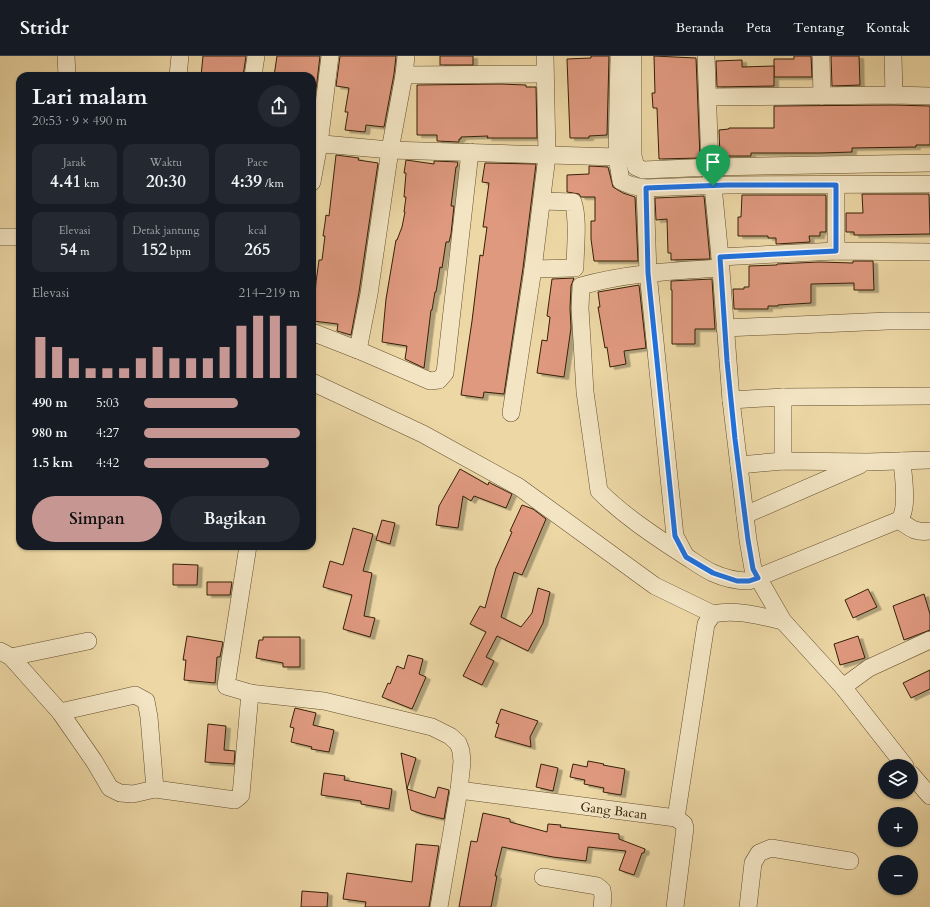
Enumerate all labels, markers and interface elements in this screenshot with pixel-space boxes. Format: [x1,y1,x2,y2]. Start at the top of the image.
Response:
text: Stridr [20,15,69,41]
text: Beranda [676,18,724,37]
text: Peta [746,18,771,37]
text: Tentang [793,18,844,37]
text: Kontak [866,18,910,37]
text: Lari malam [32,82,147,112]
button: share [258,85,300,127]
text: 20:53 · 9 × 490 m [32,112,127,130]
pin [696,145,730,186]
icon: arrive [702,151,724,173]
text: Jarak [63,155,86,170]
text: Waktu [150,155,182,170]
text: Pace [247,155,268,170]
text: 4.41 [50,170,81,193]
text: 20:30 [146,170,186,193]
text: 4:39 [231,170,262,193]
text: km [81,176,99,191]
text: /km [262,176,284,191]
text: Elevasi [59,223,91,238]
text: Detak jantung [132,223,200,238]
text: kcal [248,223,267,238]
text: 54 [60,238,77,261]
text: 152 [141,238,167,261]
text: 265 [244,238,270,261]
text: m [77,244,90,259]
text: bpm [167,244,191,259]
text: Elevasi [32,284,69,302]
text: 214–219 m [238,284,300,302]
text: 490 m [32,394,67,412]
text: 5:03 [96,394,119,412]
text: 980 m [32,424,67,442]
text: 4:27 [96,424,119,442]
text: 1.5 km [32,454,73,472]
text: 4:42 [96,454,119,472]
button: Simpan [32,496,162,542]
button: Bagikan [170,496,300,542]
map controls [878,759,918,895]
button: layers [878,759,918,799]
street label: Gang Bacan [579,798,649,824]
button: + [878,807,918,847]
button: − [878,855,918,895]

